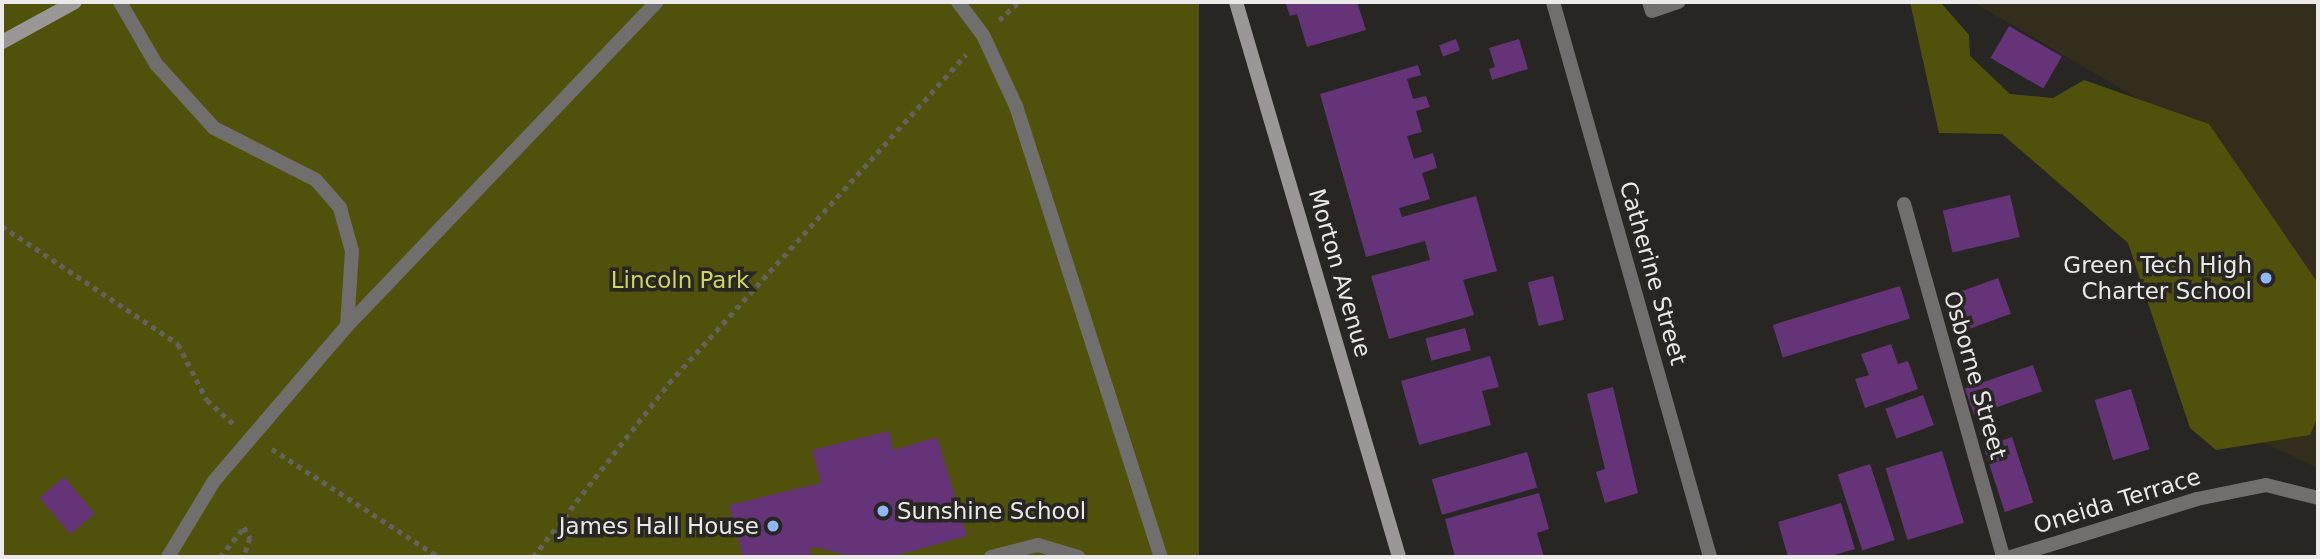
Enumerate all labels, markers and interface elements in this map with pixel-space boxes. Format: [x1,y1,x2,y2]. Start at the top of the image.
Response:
street label: Catherine Street [1614,178,1692,368]
street label: Morton Avenue [1303,186,1377,360]
place label: Green Tech High Charter School [2063,251,2252,305]
park label: Lincoln Park [611,266,749,294]
marker: Green Tech High Charter School [2258,270,2274,286]
street label: Osborne Street [1938,288,2012,462]
street label: Oneida Terrace [2030,463,2204,539]
place label: Sunshine School [897,497,1086,525]
marker: Sunshine School [875,503,891,519]
place label: James Hall House [559,512,759,540]
marker: James Hall House [765,518,781,534]

